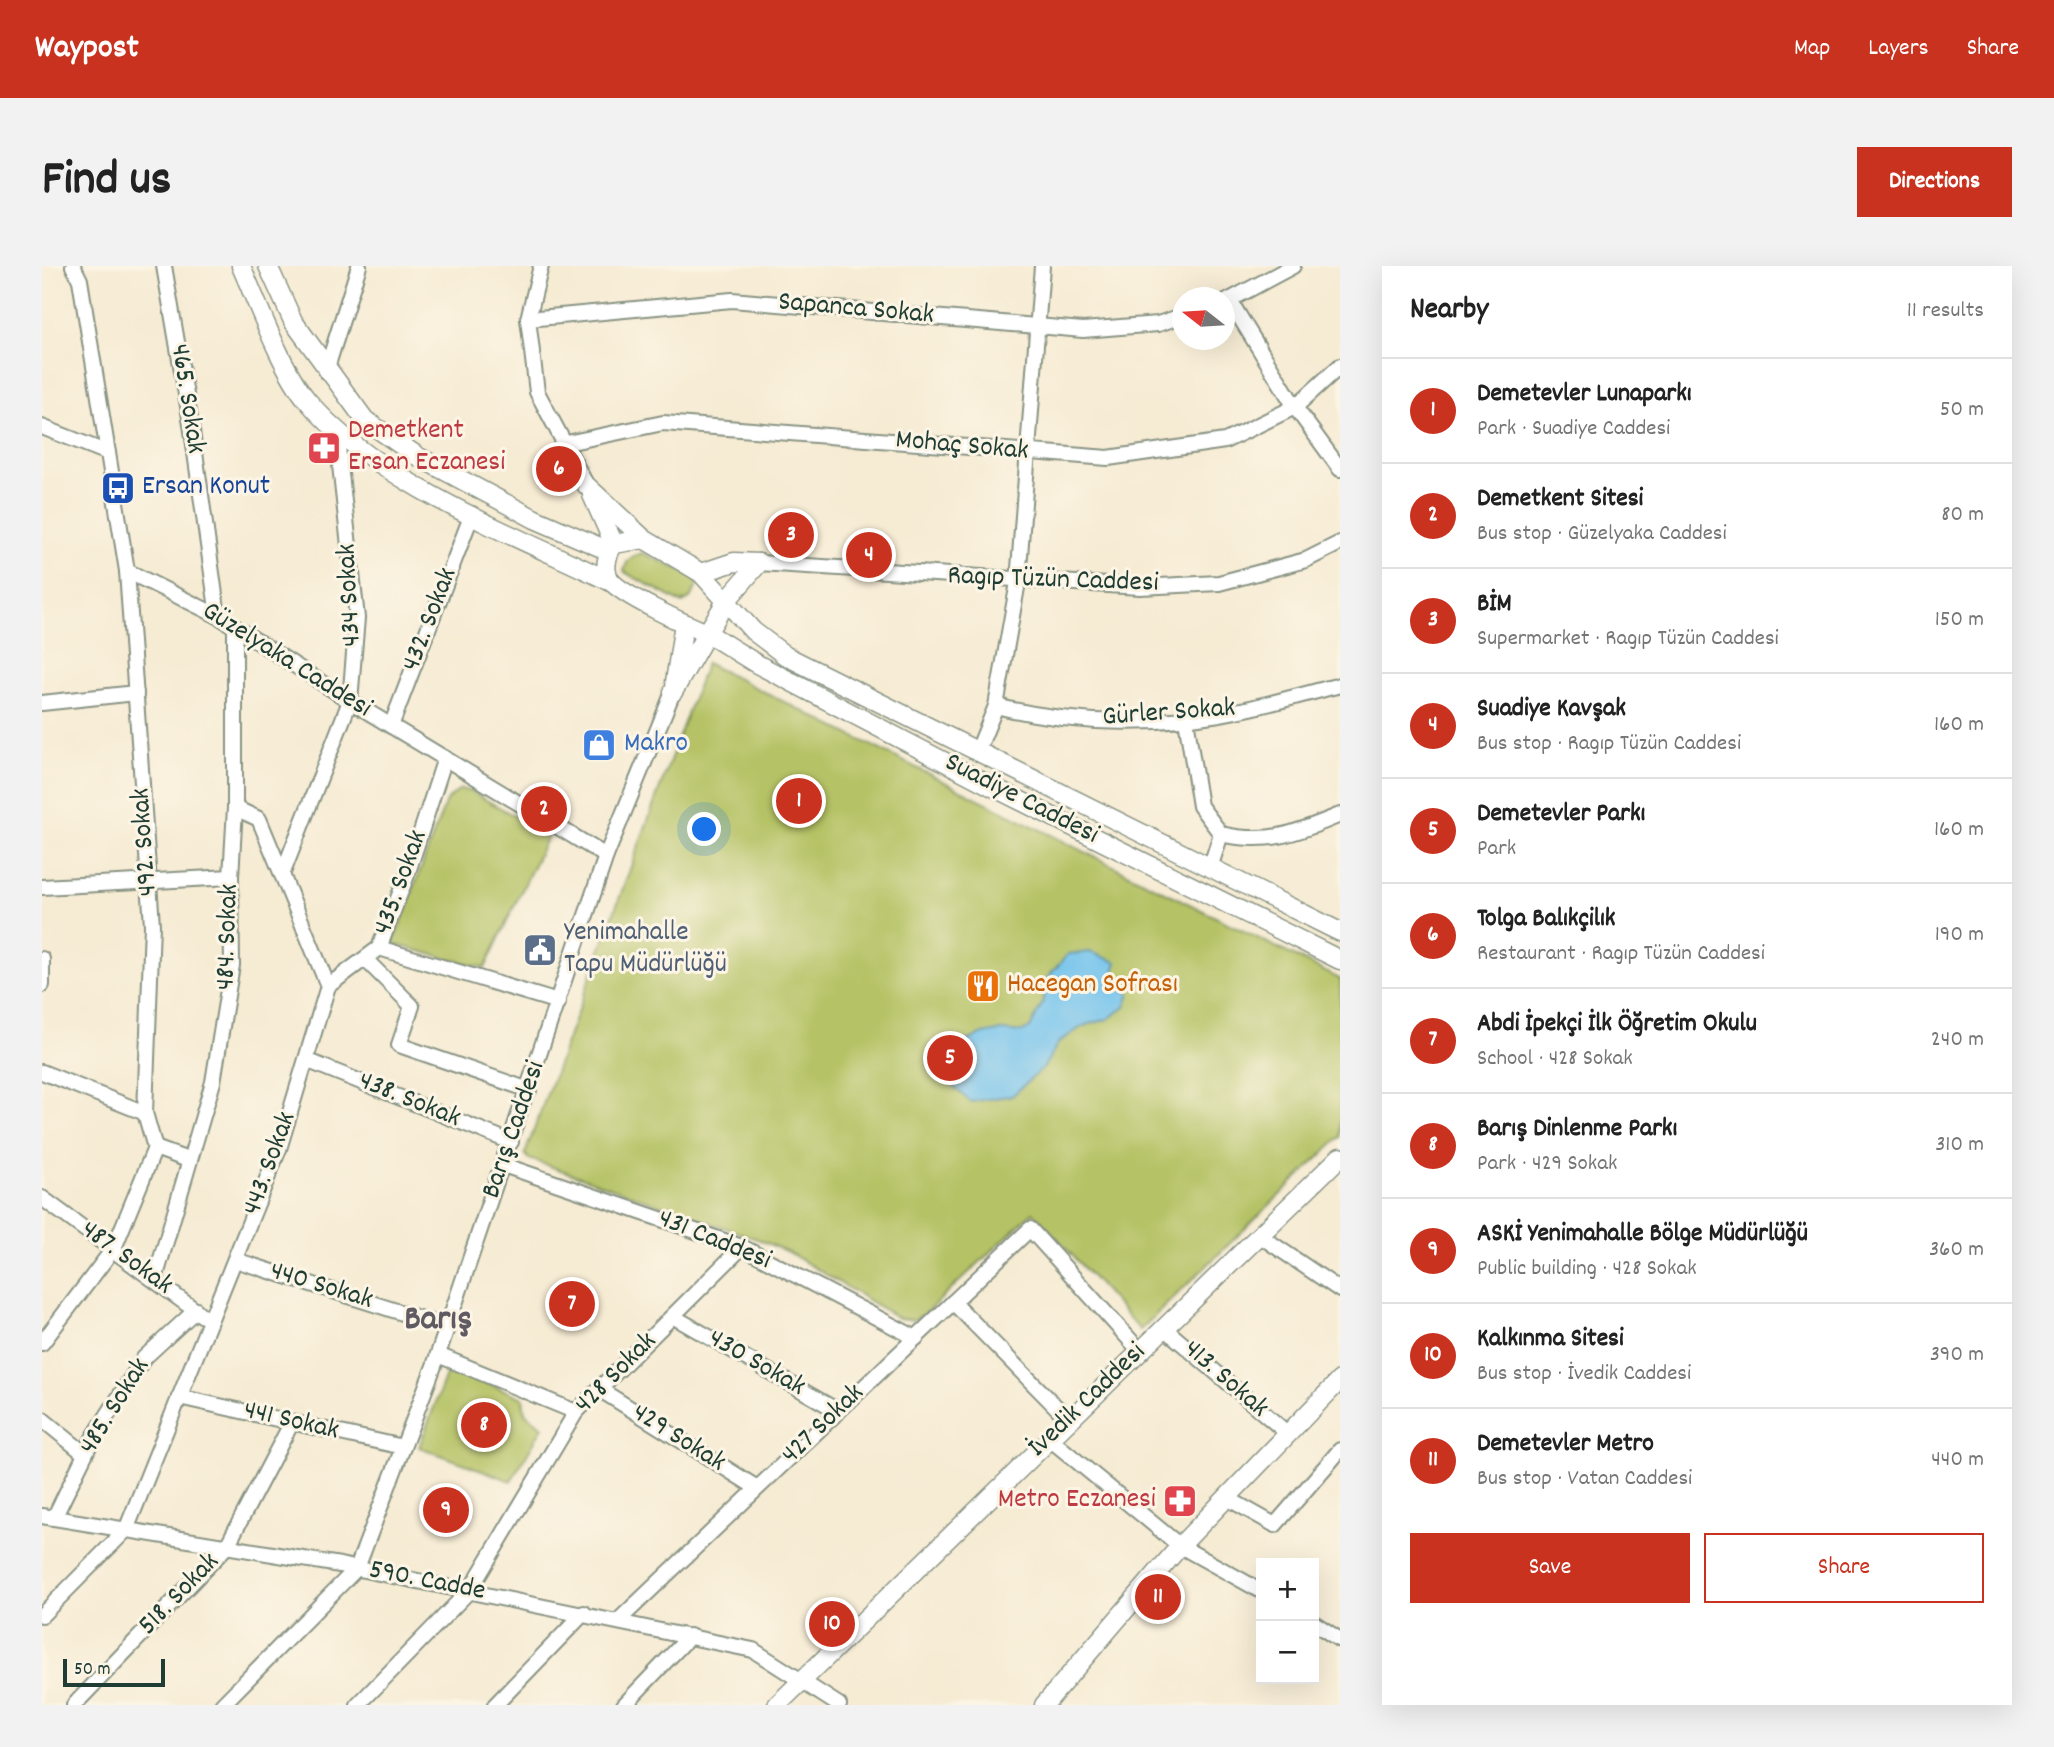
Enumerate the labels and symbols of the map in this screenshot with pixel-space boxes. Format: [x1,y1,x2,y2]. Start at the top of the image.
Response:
street label: Sapanca Sokak [776,283,936,337]
north arrow [1172,287,1235,350]
street label: 465. Sokak [158,341,214,457]
place label: Demetkent Ersan Eczanesi [348,412,505,484]
street label: Mohaç Sokak [894,421,1030,473]
pharmacy icon: Demetkent Ersan Eczanesi [305,429,343,467]
pin: 6 [536,443,582,495]
place label: Ersan Konut [142,468,270,508]
bus stop icon: Ersan Konut [99,469,137,507]
pin: 3 [768,509,814,561]
pin: 4 [846,529,892,581]
street label: 434 Sokak [328,543,374,647]
street label: Ragıp Tüzün Caddesi [947,557,1159,605]
street label: 432. Sokak [393,562,469,678]
street label: Güzelyaka Caddesi [193,593,379,729]
street label: Gürler Sokak [1101,689,1237,739]
place label: Makro [624,725,688,765]
shop icon: Makro [580,726,618,764]
street label: Suadiye Caddesi [937,744,1105,856]
pin: 1 [776,775,822,827]
pin: 2 [521,783,567,835]
street label: 492. Sokak [122,786,170,898]
your location [687,812,721,846]
street label: 435. Sokak [365,825,439,941]
street label: 484. Sokak [207,883,251,991]
place label: Yenimahalle Tapu Müdürlüğü [564,914,727,986]
public building icon: Yenimahalle Tapu Müdürlüğü [521,931,559,969]
place label: Hacegan Sofrası [1007,966,1178,1006]
restaurant icon: Hacegan Sofrası [964,967,1002,1005]
pin: 5 [927,1032,973,1084]
street label: Barış Caddesi [473,1056,557,1204]
street label: 438. Sokak [352,1062,466,1140]
street label: 443. Sokak [234,1107,308,1221]
street label: 431 Caddesi [651,1200,777,1282]
street label: 487. Sokak [72,1212,180,1306]
street label: 440 Sokak [265,1252,377,1322]
pin: 7 [549,1278,595,1330]
district label: Barış [404,1296,472,1346]
street label: 430 Sokak [700,1320,812,1408]
street label: 428 Sokak [567,1324,667,1424]
street label: 413. Sokak [1173,1331,1277,1429]
street label: İvedik Caddesi [1020,1334,1156,1468]
street label: 485. Sokak [70,1351,162,1463]
street label: 427 Sokak [773,1375,875,1475]
street label: 441 Sokak [239,1392,343,1452]
street label: 429 Sokak [623,1394,733,1484]
pin: 8 [461,1399,507,1451]
place label: Metro Eczanesi [998,1481,1156,1521]
pharmacy icon: Metro Eczanesi [1161,1482,1199,1520]
pin: 9 [423,1484,469,1536]
street label: 518. Sokak [130,1544,230,1646]
street label: 590. Cadde [365,1551,489,1613]
pin: 11 [1135,1571,1181,1623]
pin: 10 [809,1598,855,1650]
scale bar [63,1656,164,1688]

